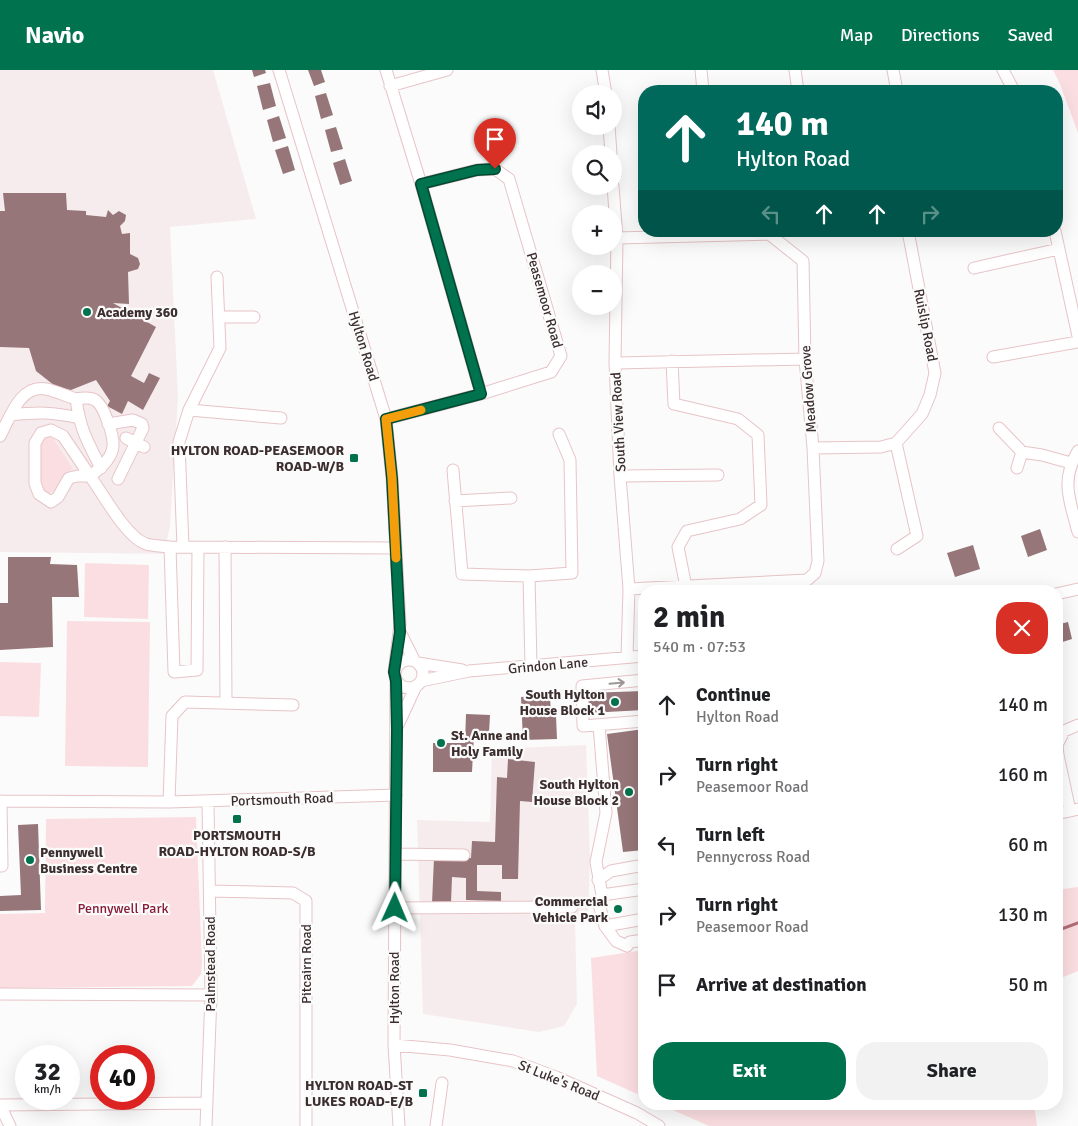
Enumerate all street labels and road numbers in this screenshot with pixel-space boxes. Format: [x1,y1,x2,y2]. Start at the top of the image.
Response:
street label: Peasemoor Road [523,250,566,350]
street label: Ruislip Road [910,287,941,363]
street label: Hylton Road [345,309,382,383]
street label: Meadow Grove [797,345,820,433]
street label: South View Road [607,372,630,472]
street label: Grindon Lane [507,654,589,677]
street label: Portsmouth Road [230,789,334,810]
street label: Palmstead Road [202,916,219,1012]
street label: Pitcairn Road [298,924,315,1004]
street label: Hylton Road [386,952,403,1024]
street label: St Luke's Road [516,1056,602,1104]

